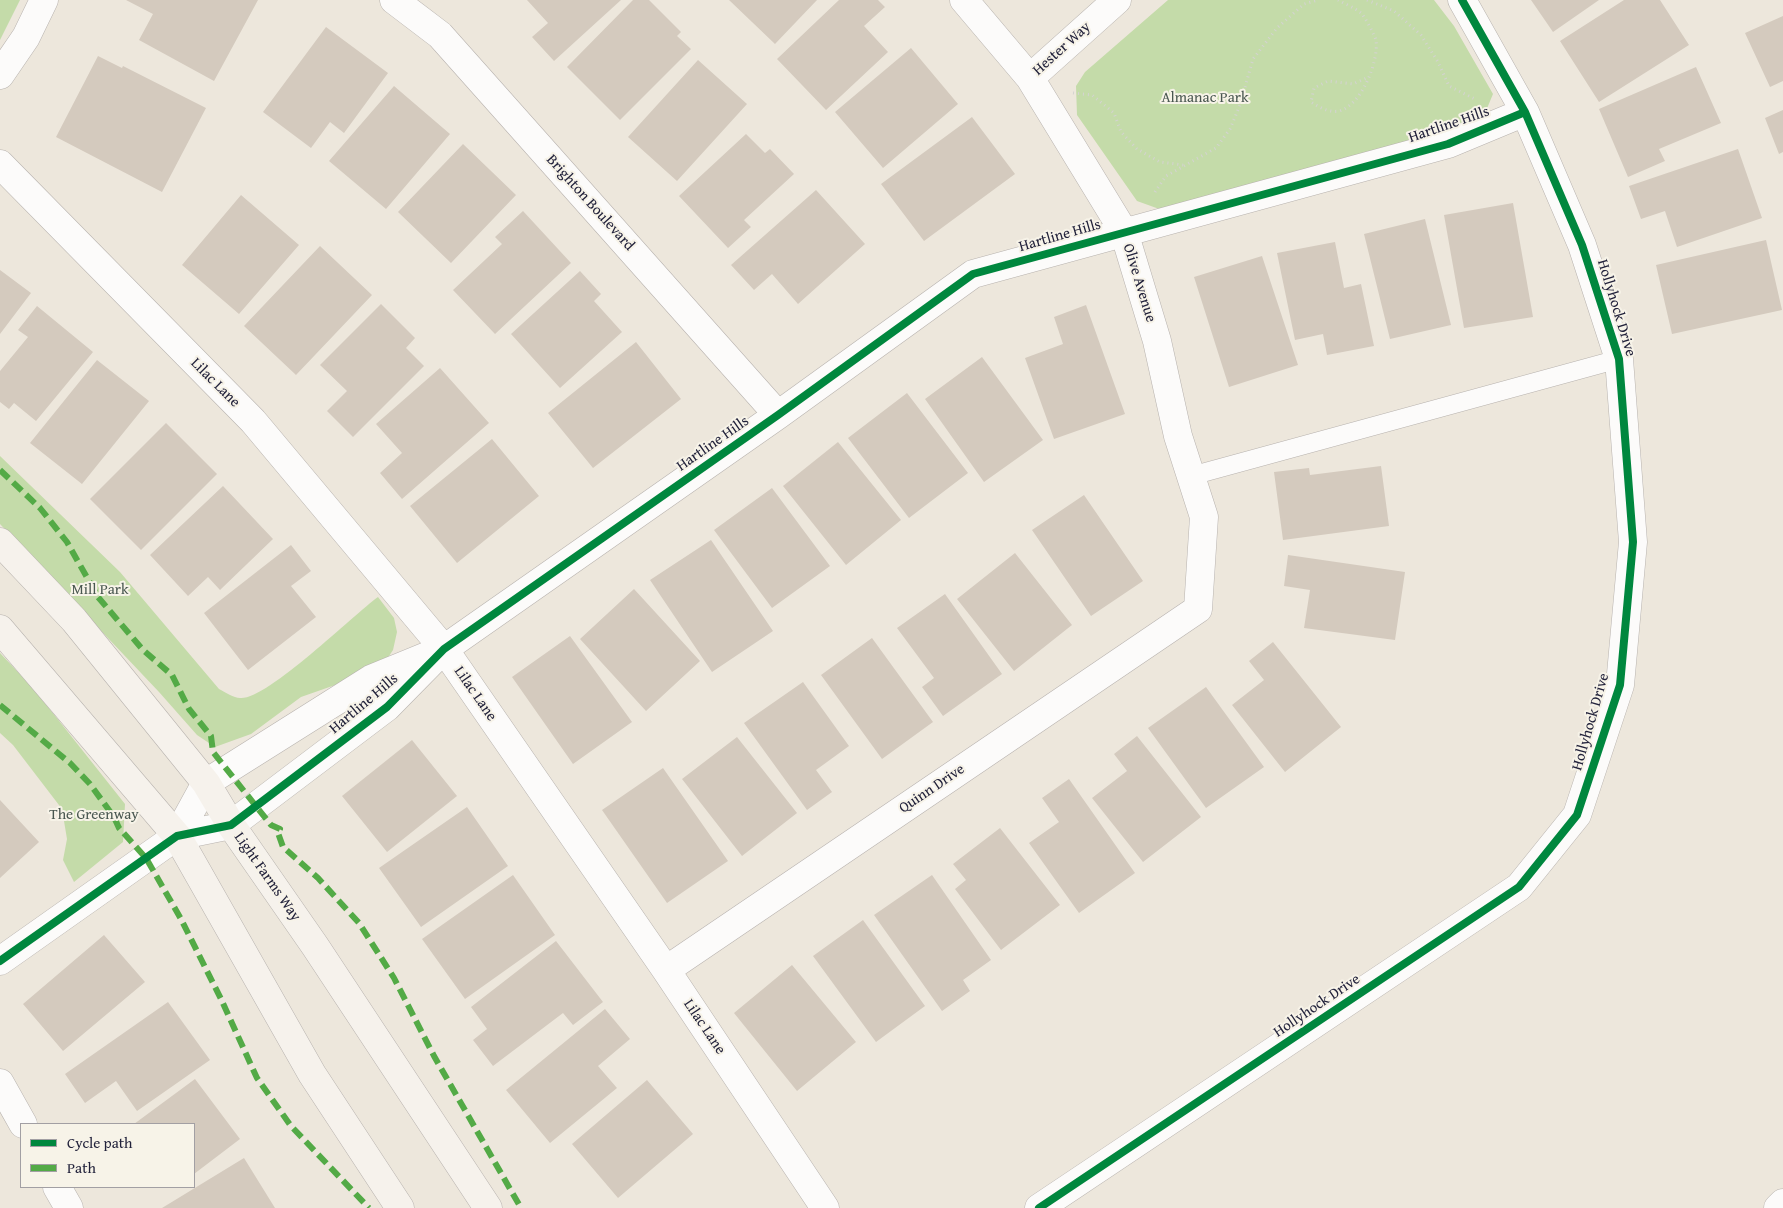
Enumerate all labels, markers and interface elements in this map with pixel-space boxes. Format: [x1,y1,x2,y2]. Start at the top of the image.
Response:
street label: Hester Way [1029,18,1095,80]
park label: Almanac Park [1161,89,1249,107]
street label: Hartline Hills [1406,103,1492,147]
street label: Brighton Boulevard [542,151,638,255]
street label: Hartline Hills [1017,216,1103,256]
street label: Olive Avenue [1119,242,1159,324]
street label: Hollyhock Drive [1593,257,1639,359]
street label: Lilac Lane [186,354,244,412]
street label: Hartline Hills [673,412,753,476]
park label: Mill Park [71,581,129,599]
street label: Lilac Lane [450,663,500,725]
street label: Hartline Hills [326,670,402,738]
street label: Hollyhock Drive [1568,671,1614,773]
street label: Quinn Drive [896,761,968,817]
park label: The Greenway [49,806,139,824]
street label: Light Farms Way [230,829,304,925]
street label: Hollyhock Drive [1270,970,1364,1042]
street label: Lilac Lane [679,996,729,1058]
legend [20,1123,195,1188]
text: Cycle path [67,1132,133,1153]
text: Path [67,1157,96,1178]

